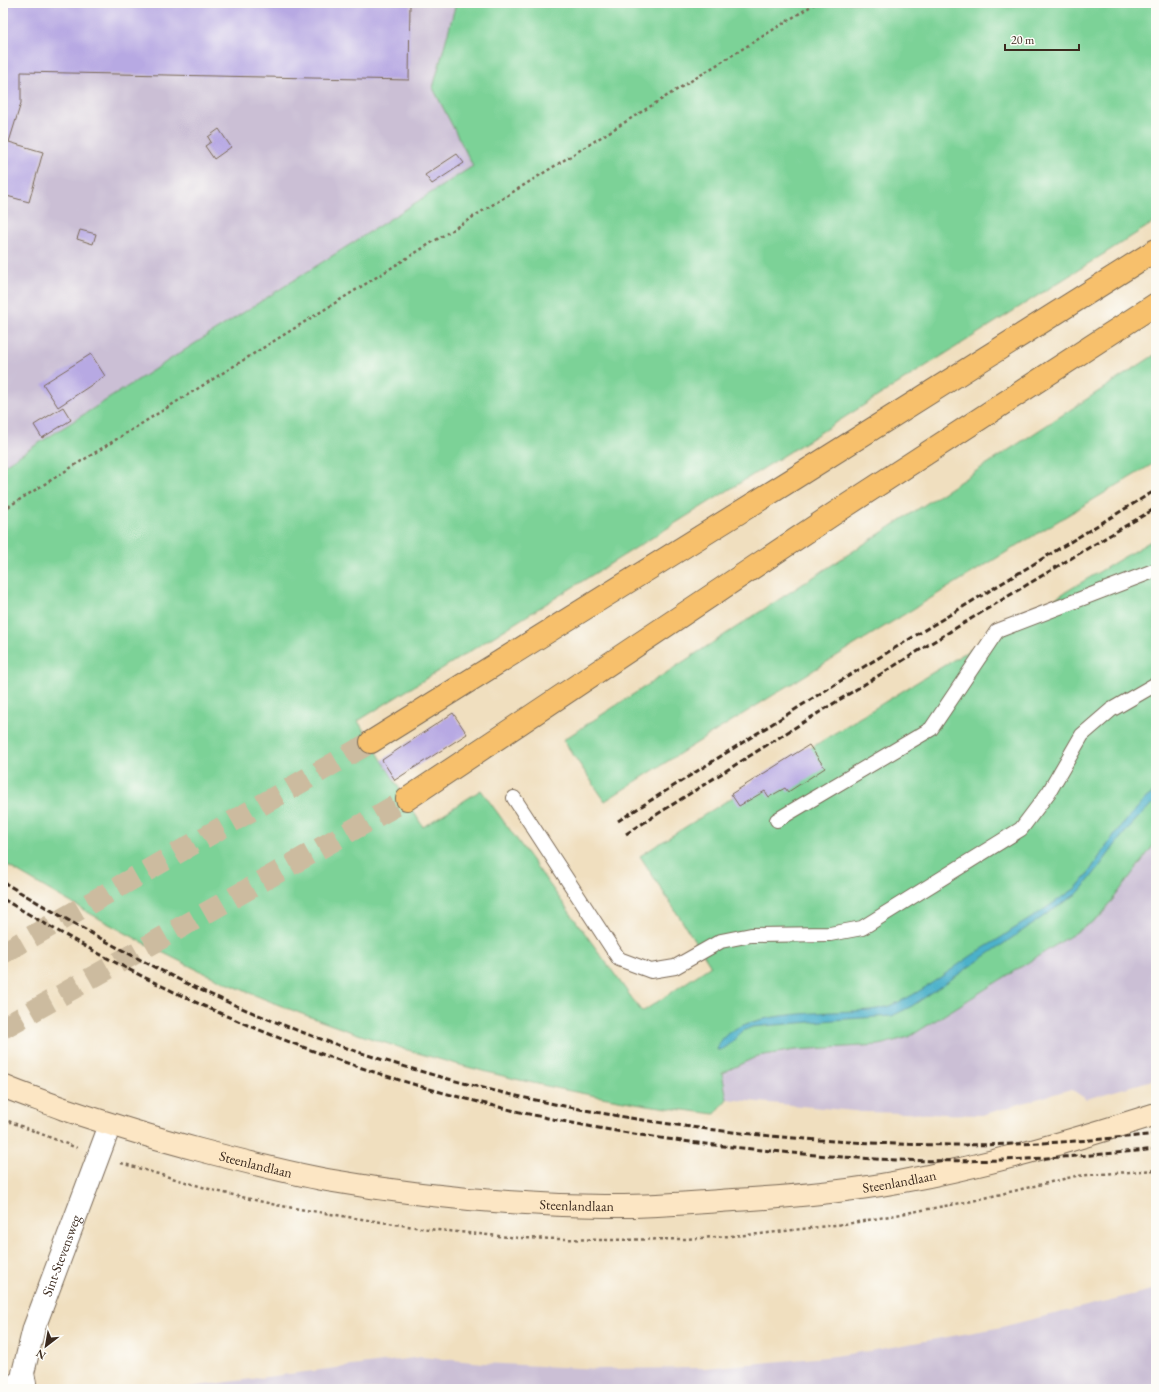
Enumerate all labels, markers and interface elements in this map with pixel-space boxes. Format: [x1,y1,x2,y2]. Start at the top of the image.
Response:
scale bar [1005,26,1079,52]
text: 20 m [1011,32,1035,48]
street label: Steenlandlaan [218,1146,295,1182]
street label: Steenlandlaan [861,1166,938,1197]
street label: Steenlandlaan [539,1195,615,1215]
street label: Sint-Stevensweg [38,1211,85,1299]
north arrow [26,1326,66,1366]
text: N [33,1346,48,1363]

